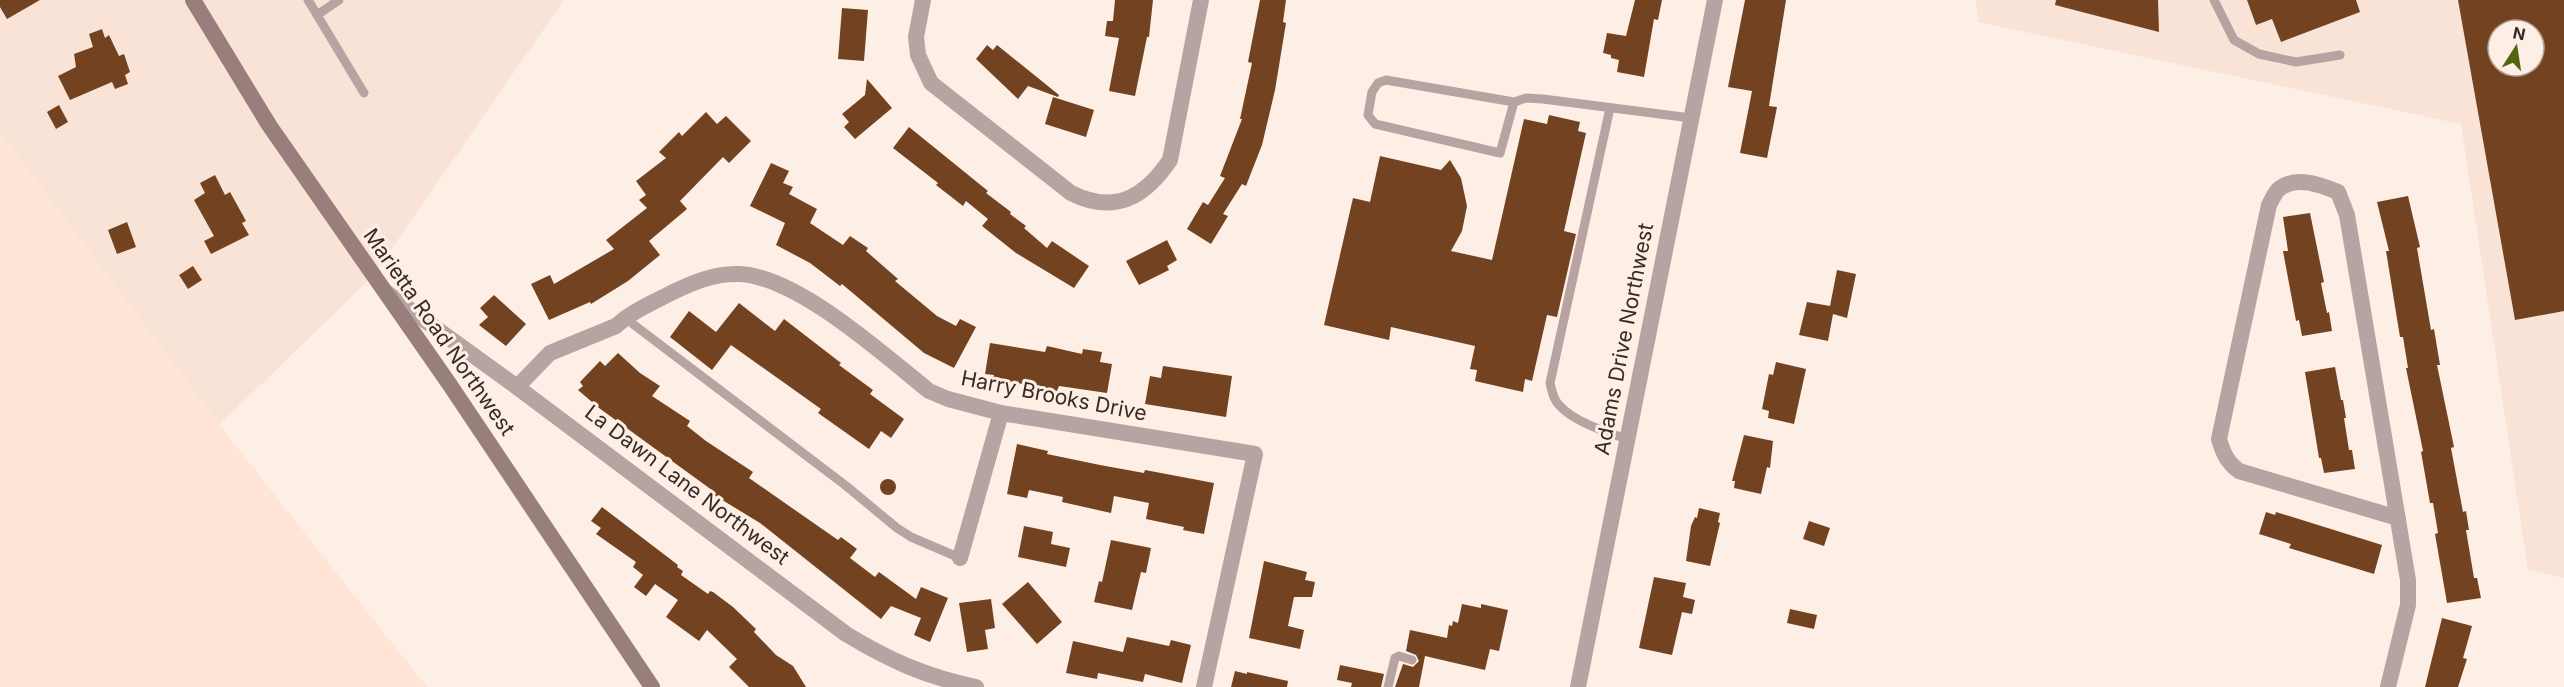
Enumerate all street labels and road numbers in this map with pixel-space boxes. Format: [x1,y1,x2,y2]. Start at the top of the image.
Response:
street label: Adams Drive Northwest [1589,221,1658,457]
street label: Marietta Road Northwest [358,223,521,440]
street label: Harry Brooks Drive [959,365,1149,426]
street label: La Dawn Lane Northwest [580,400,794,570]

